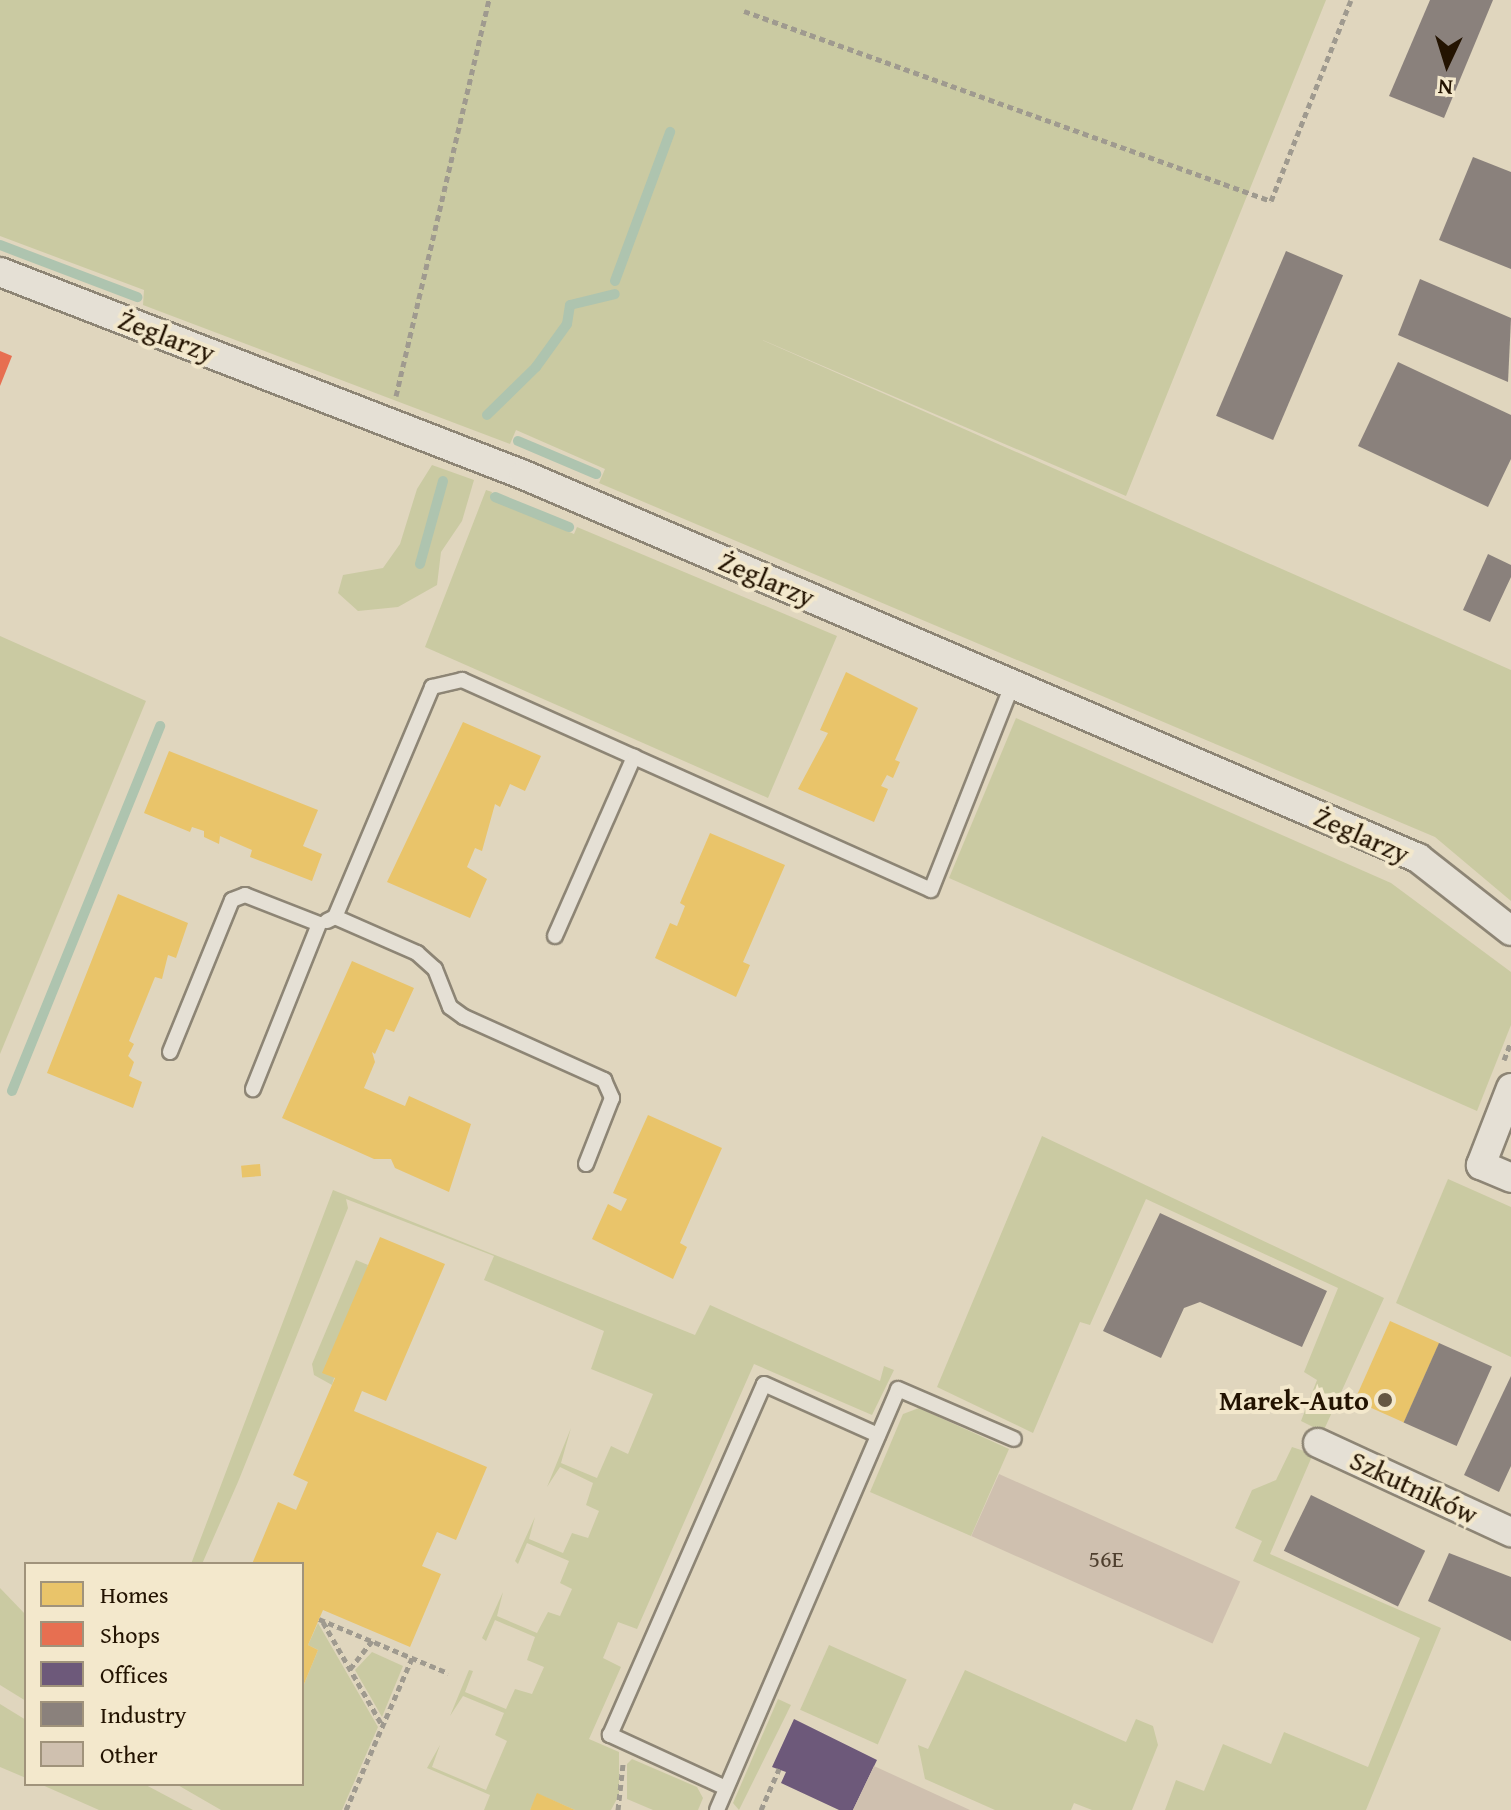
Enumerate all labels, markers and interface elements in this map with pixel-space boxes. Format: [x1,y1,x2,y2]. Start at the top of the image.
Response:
north arrow [1407,24,1487,104]
text: N [1437,71,1454,104]
street label: Żeglarzy [114,302,220,370]
street label: Żeglarzy [714,544,820,614]
street label: Żeglarzy [1309,799,1415,871]
place label: Marek-Auto [1219,1383,1369,1417]
marker: Marek-Auto [1376,1391,1394,1409]
street label: Szkutników [1345,1443,1483,1531]
house number: 56E [1088,1545,1124,1573]
legend [24,1562,304,1786]
text: Homes [100,1577,169,1612]
text: Shops [100,1617,160,1652]
text: Offices [100,1657,168,1692]
text: Industry [100,1697,187,1732]
text: Other [100,1737,158,1772]

